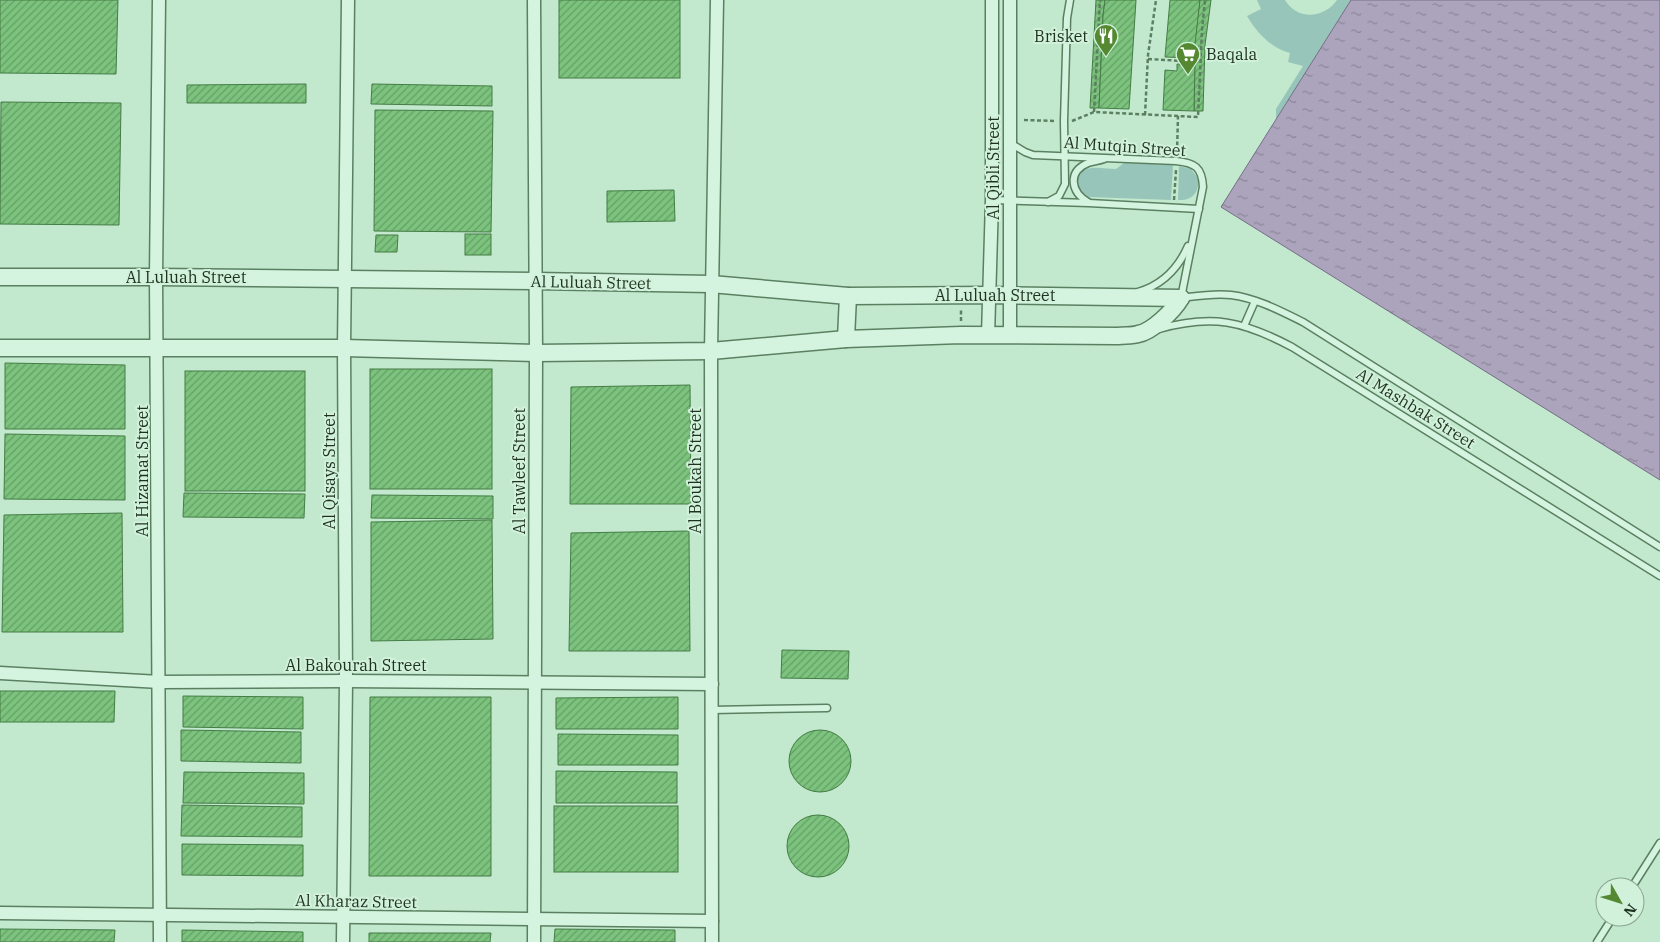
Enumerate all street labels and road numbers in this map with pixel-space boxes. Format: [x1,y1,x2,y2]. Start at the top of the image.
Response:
street label: Al Qibli Street [983,116,1003,220]
street label: Al Mutqin Street [1063,132,1187,160]
street label: Al Luluah Street [126,267,247,287]
street label: Al Luluah Street [531,271,652,293]
street label: Al Luluah Street [935,285,1056,305]
street label: Al Mashbak Street [1353,363,1479,453]
street label: Al Hizamat Street [132,405,152,537]
street label: Al Tawleef Street [509,408,529,534]
street label: Al Boukah Street [685,408,705,534]
street label: Al Qisays Street [319,412,339,530]
street label: Al Bakourah Street [285,655,427,675]
street label: Al Kharaz Street [295,890,418,912]

